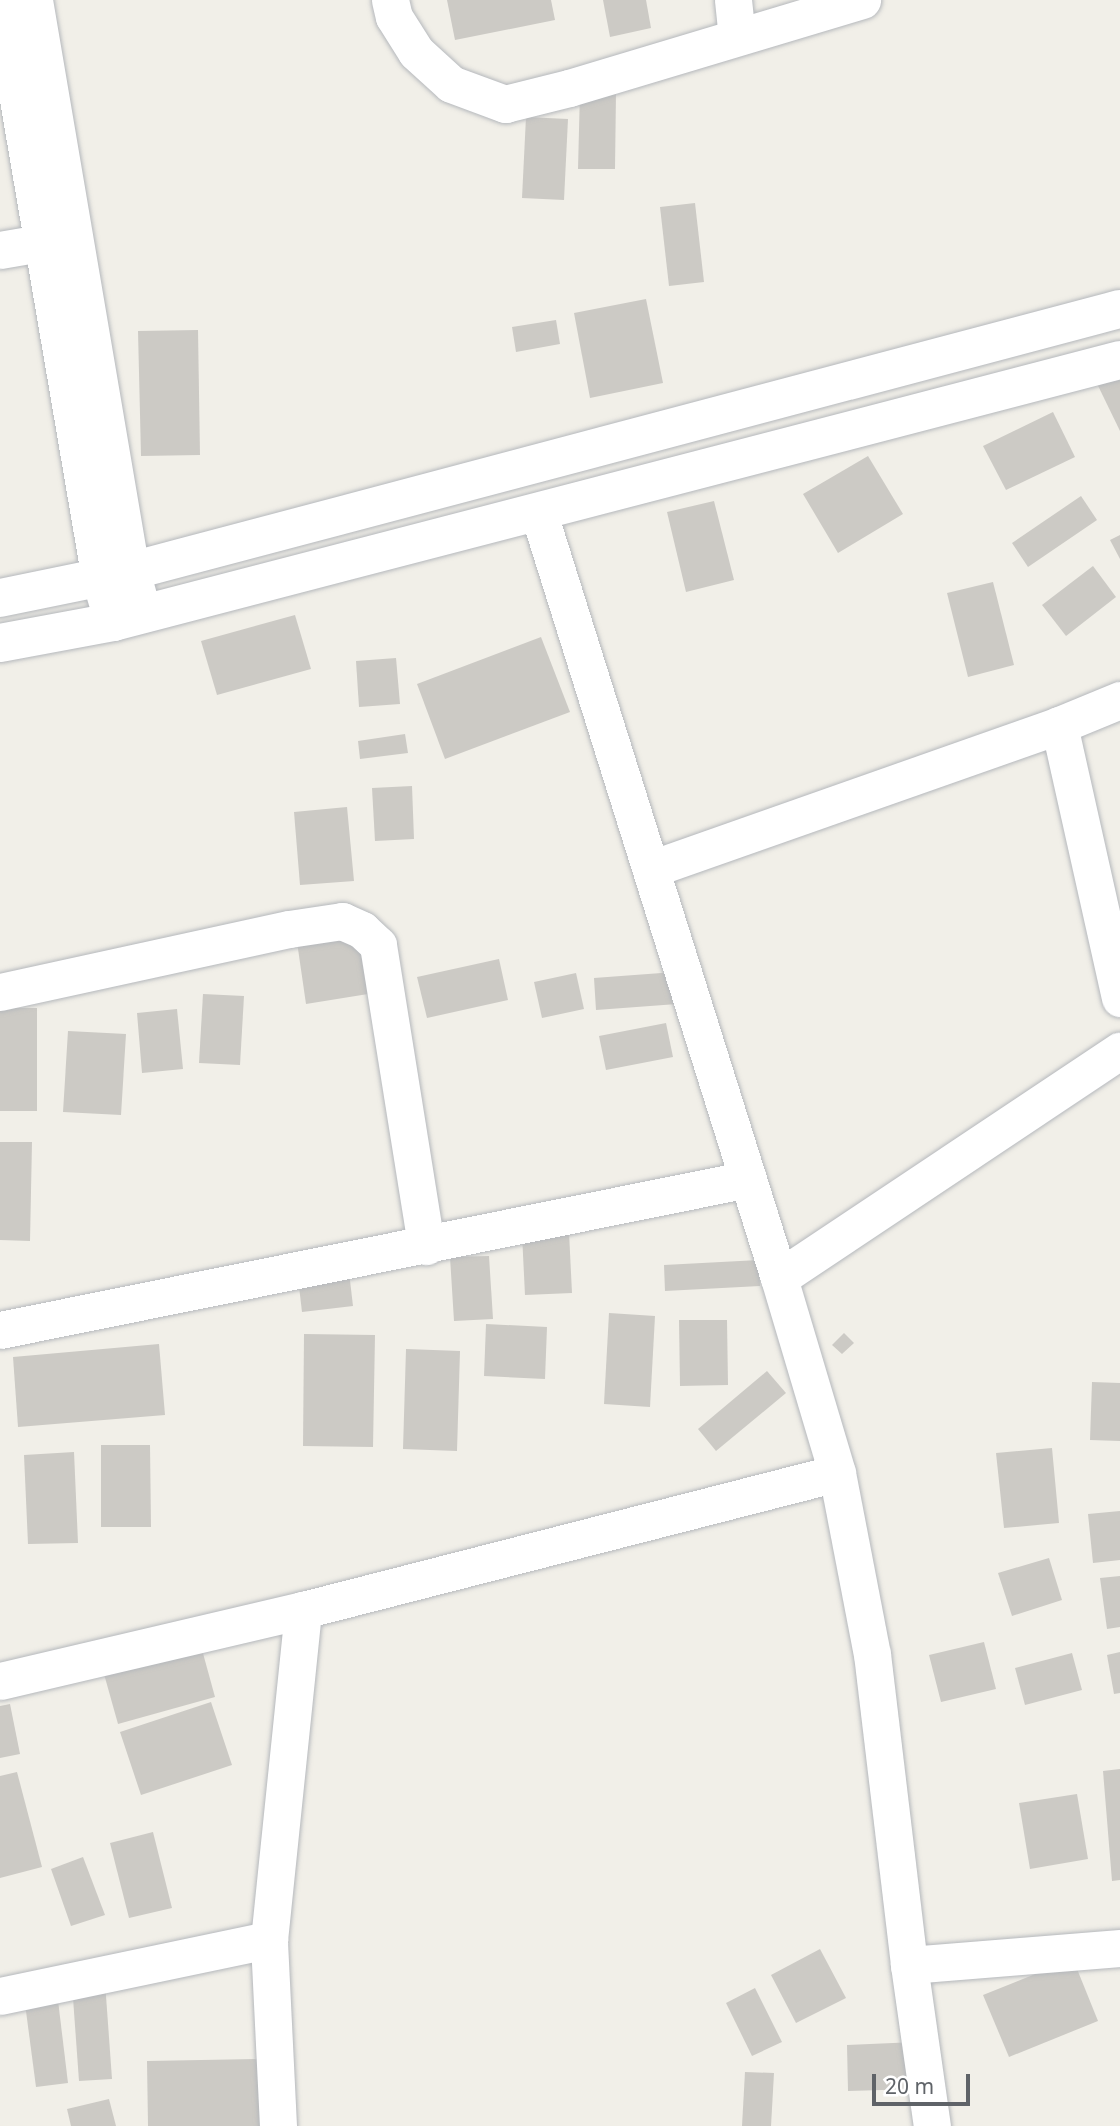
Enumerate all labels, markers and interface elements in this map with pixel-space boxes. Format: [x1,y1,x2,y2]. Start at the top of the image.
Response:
scale bar [875,2060,973,2104]
text: 20 m [885,2072,934,2100]

